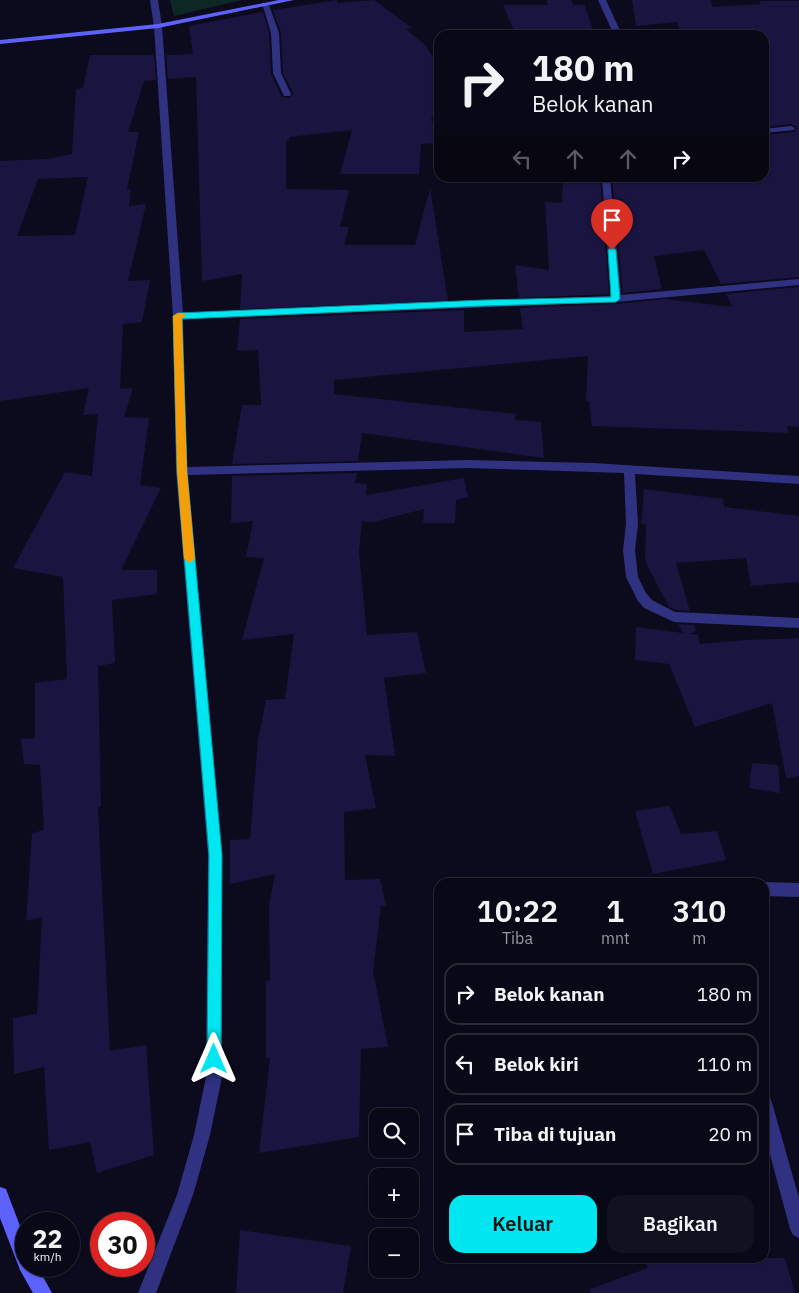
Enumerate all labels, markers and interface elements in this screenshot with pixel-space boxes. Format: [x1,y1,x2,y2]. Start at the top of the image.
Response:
text: 180 m [532,45,635,91]
icon: right [449,50,514,115]
text: Belok kanan [532,89,654,118]
icon: left [508,145,536,173]
icon: ahead [561,145,589,173]
icon: ahead [614,145,642,173]
icon: right [667,145,695,173]
pin [591,199,633,250]
icon: arrive [598,206,626,234]
text: 10:22 [477,891,558,930]
text: 1 [606,891,624,930]
text: 310 [672,891,726,930]
text: Tiba [502,928,533,948]
text: mnt [601,928,630,948]
text: m [692,928,706,948]
icon: right [451,980,479,1008]
text: Belok kanan [494,982,605,1006]
text: 180 m [697,982,752,1006]
position arrow [187,1032,239,1084]
icon: left [451,1050,479,1078]
text: Belok kiri [494,1052,579,1076]
text: 110 m [697,1052,752,1076]
map controls [369,1108,419,1278]
button: search [369,1108,419,1158]
icon: arrive [451,1120,479,1148]
text: Tiba di tujuan [494,1122,616,1146]
text: 20 m [708,1122,752,1146]
button: + [369,1168,419,1218]
button: Keluar [449,1195,597,1253]
button: Bagikan [607,1195,754,1253]
speed limit sign: 30 [90,1212,155,1277]
text: 22 [32,1222,63,1255]
button: − [369,1228,419,1278]
text: km/h [33,1249,62,1264]

